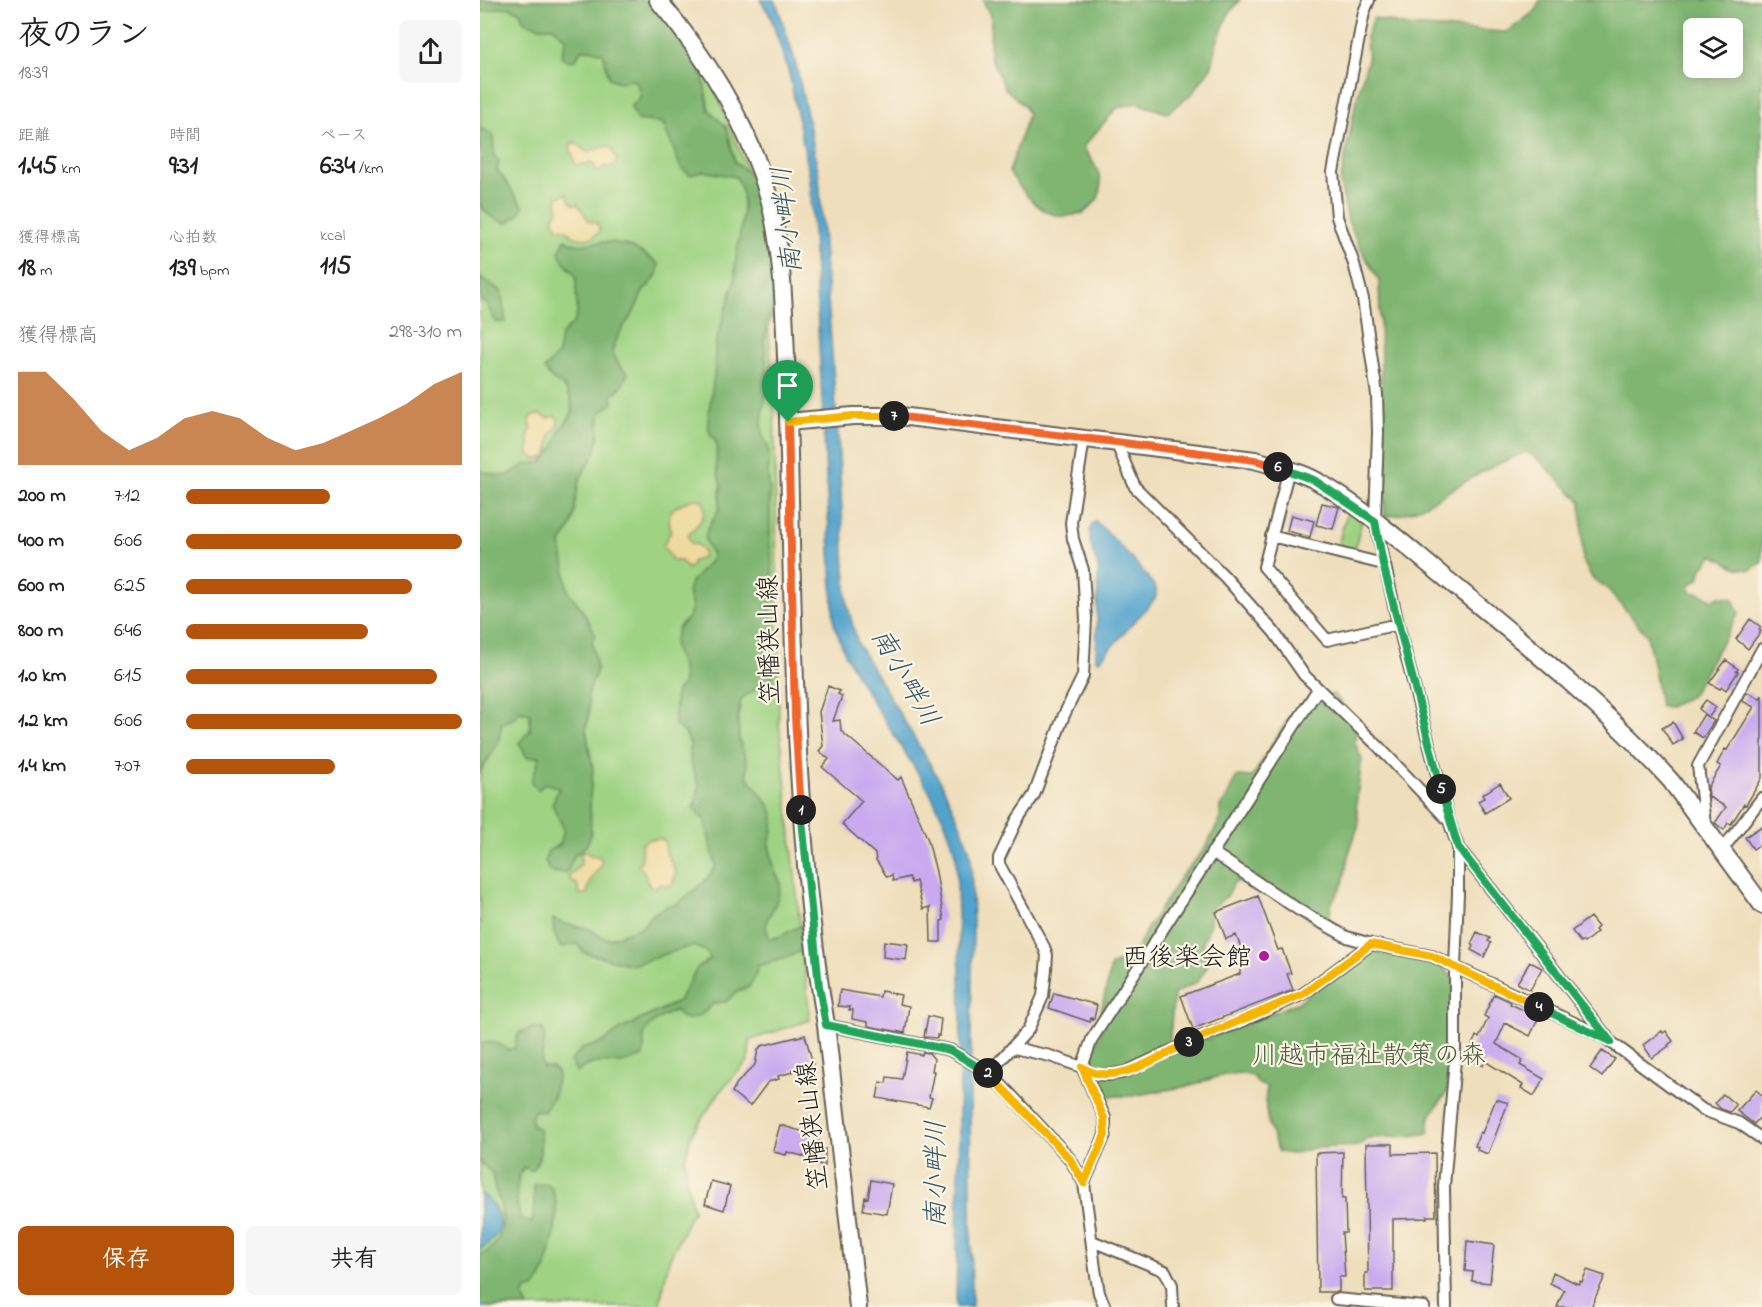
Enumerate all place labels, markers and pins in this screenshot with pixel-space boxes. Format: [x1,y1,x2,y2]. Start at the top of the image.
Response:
pin [762,360,813,422]
pin: 7 [879,401,909,431]
pin: 6 [1263,452,1293,482]
pin: 5 [1426,774,1456,804]
pin: 1 [786,795,816,825]
place label: 西後楽会館 [1122,940,1252,978]
marker: 西後楽会館 [1257,949,1271,963]
pin: 4 [1524,992,1554,1022]
pin: 3 [1174,1027,1204,1057]
pin: 2 [973,1058,1003,1088]

